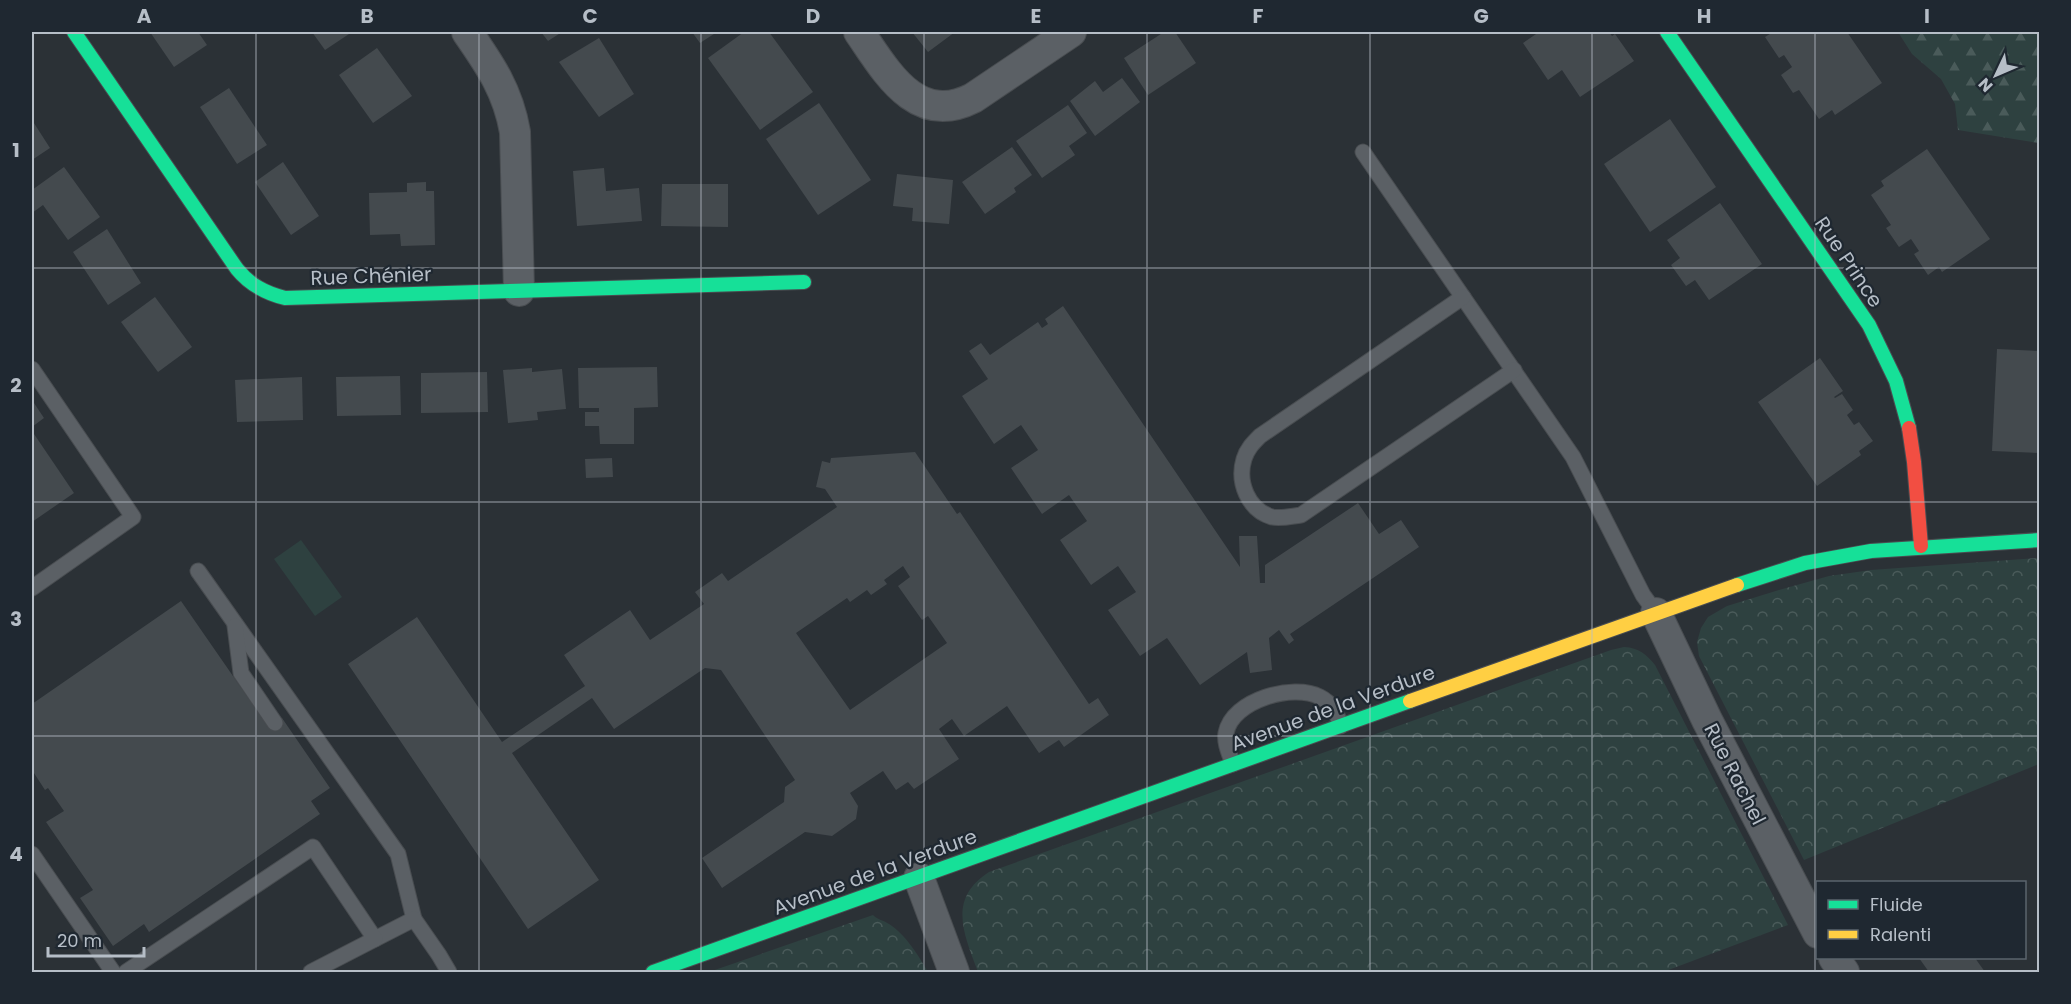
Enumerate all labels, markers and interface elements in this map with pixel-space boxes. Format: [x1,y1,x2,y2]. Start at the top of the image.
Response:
text: A [137,2,152,30]
text: B [360,2,374,30]
text: C [582,2,598,30]
text: D [806,2,820,30]
text: E [1031,2,1041,30]
text: F [1253,2,1264,30]
text: G [1473,2,1489,30]
text: H [1697,2,1711,30]
text: I [1924,2,1930,30]
north arrow [1966,45,2026,105]
text: N [1973,73,1998,97]
text: 1 [12,136,20,164]
street label: Rue Prince [1808,211,1890,313]
street label: Rue Chénier [310,260,432,292]
text: 2 [10,371,22,399]
text: 3 [10,605,22,633]
street label: Avenue de la Verdure [1227,658,1439,758]
street label: Rue Rachel [1697,718,1773,830]
street label: Avenue de la Verdure [769,822,981,922]
text: 4 [9,840,23,868]
legend [1816,881,2026,959]
text: Fluide [1870,892,1923,917]
scale bar [48,920,144,958]
text: Ralenti [1870,922,1931,947]
text: 20 m [57,928,102,953]

